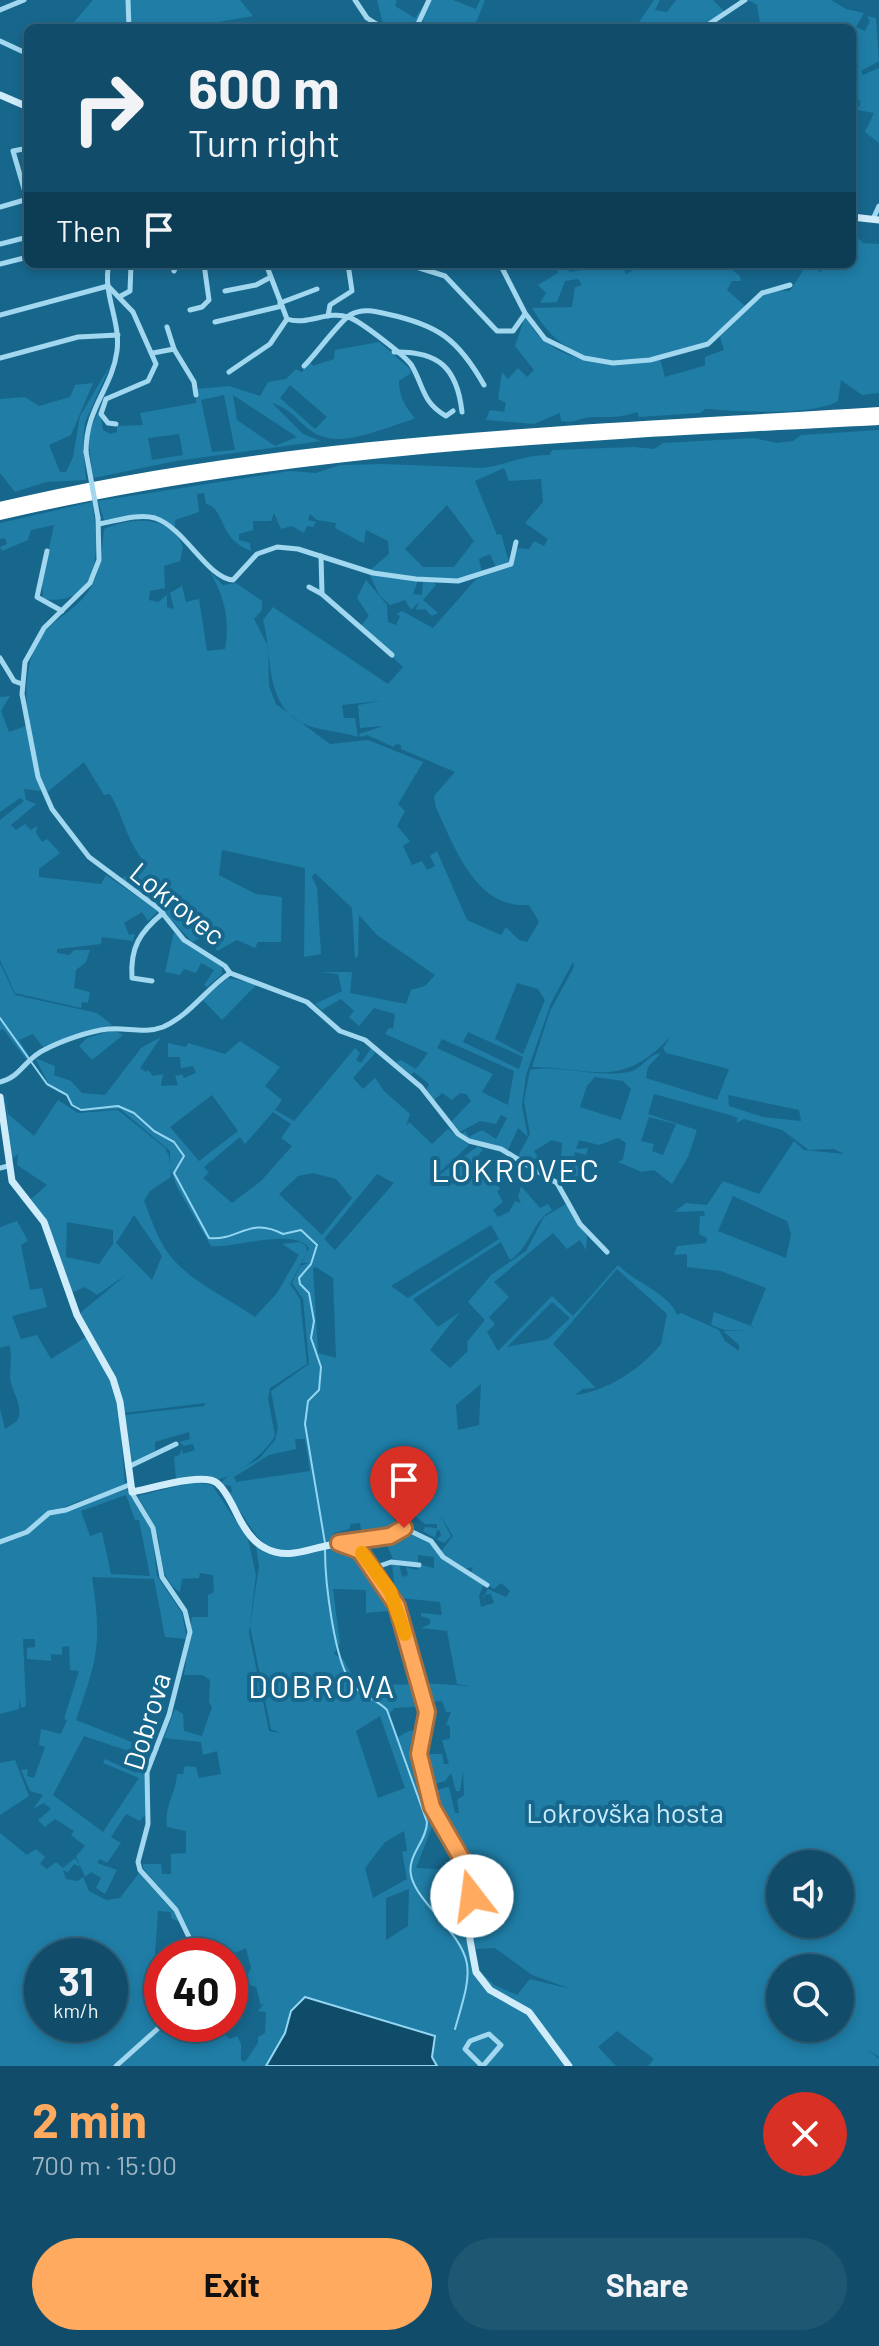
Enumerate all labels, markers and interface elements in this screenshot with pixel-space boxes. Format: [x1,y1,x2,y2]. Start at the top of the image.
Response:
text: 600 m [188,53,340,120]
icon: right [56,56,160,160]
text: Turn right [188,121,340,164]
icon: arrive [137,208,181,252]
text: Then [56,212,121,248]
street label: Lokrovec [124,854,232,952]
district label: LOKROVEC [431,1150,601,1188]
pin [370,1446,438,1528]
icon: arrive [382,1458,426,1502]
district label: DOBROVA [248,1666,396,1704]
street label: Dobrova [115,1668,177,1774]
park label: Lokrovška hosta [526,1795,724,1829]
map controls [766,1850,854,2042]
button: sound [766,1850,854,1938]
position arrow [430,1854,514,1938]
speed limit sign: 40 [144,1938,248,2042]
button: search [766,1954,854,2042]
text: 31 [58,1956,94,2004]
text: km/h [53,1998,99,2022]
text: 2 min [32,2090,147,2148]
button: close [763,2092,847,2176]
text: 700 m · 15:00 [32,2149,177,2180]
button: Exit [32,2238,432,2330]
button: Share [448,2238,847,2330]

